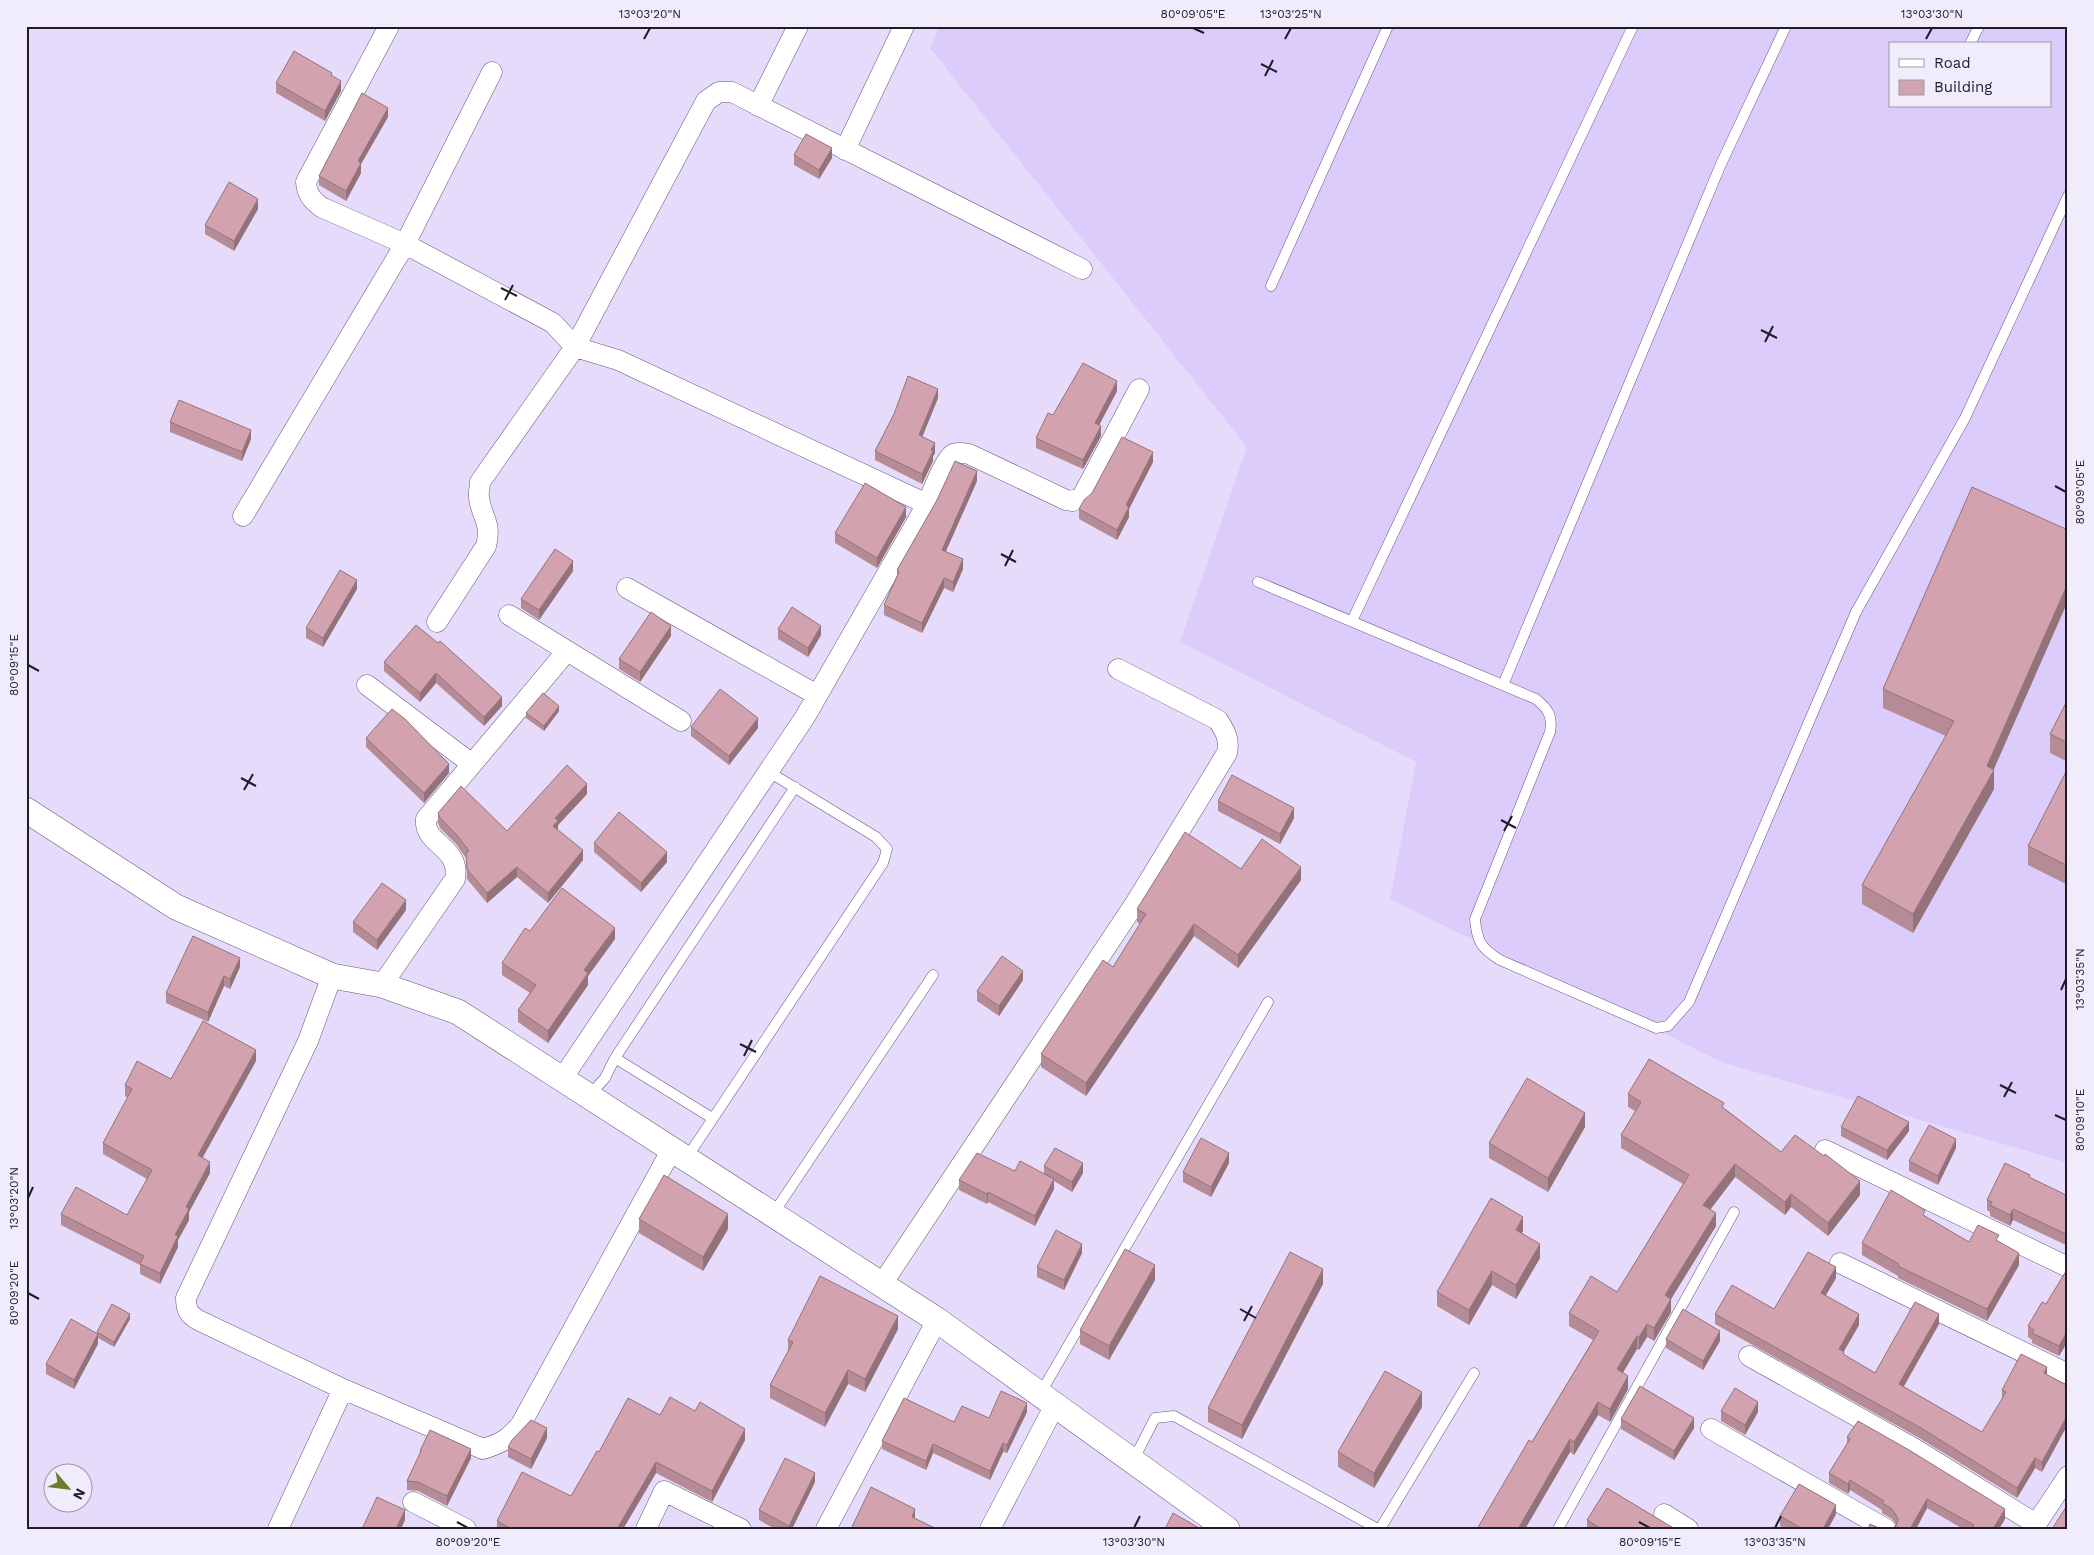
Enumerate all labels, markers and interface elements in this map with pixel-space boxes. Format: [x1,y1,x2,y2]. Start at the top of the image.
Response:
text: 13°03'20"N [619,7,681,21]
text: 80°09'05"E [1161,7,1226,21]
text: 13°03'25"N [1260,7,1322,21]
text: 13°03'30"N [1901,7,1963,21]
legend [1889,42,2052,108]
text: Road [1934,54,1971,72]
text: Building [1934,78,1992,96]
text: 80°09'05"E [2073,459,2087,525]
text: 80°09'15"E [7,634,21,696]
text: 13°03'35"N [2073,948,2087,1010]
text: 80°09'10"E [2073,1088,2087,1151]
text: 13°03'20"N [7,1167,21,1229]
text: 80°09'20"E [7,1260,21,1326]
north arrow [42,1462,92,1512]
text: N [70,1486,89,1502]
text: 80°09'20"E [435,1535,501,1549]
text: 13°03'30"N [1103,1535,1165,1549]
text: 80°09'15"E [1619,1535,1681,1549]
text: 13°03'35"N [1744,1535,1806,1549]

